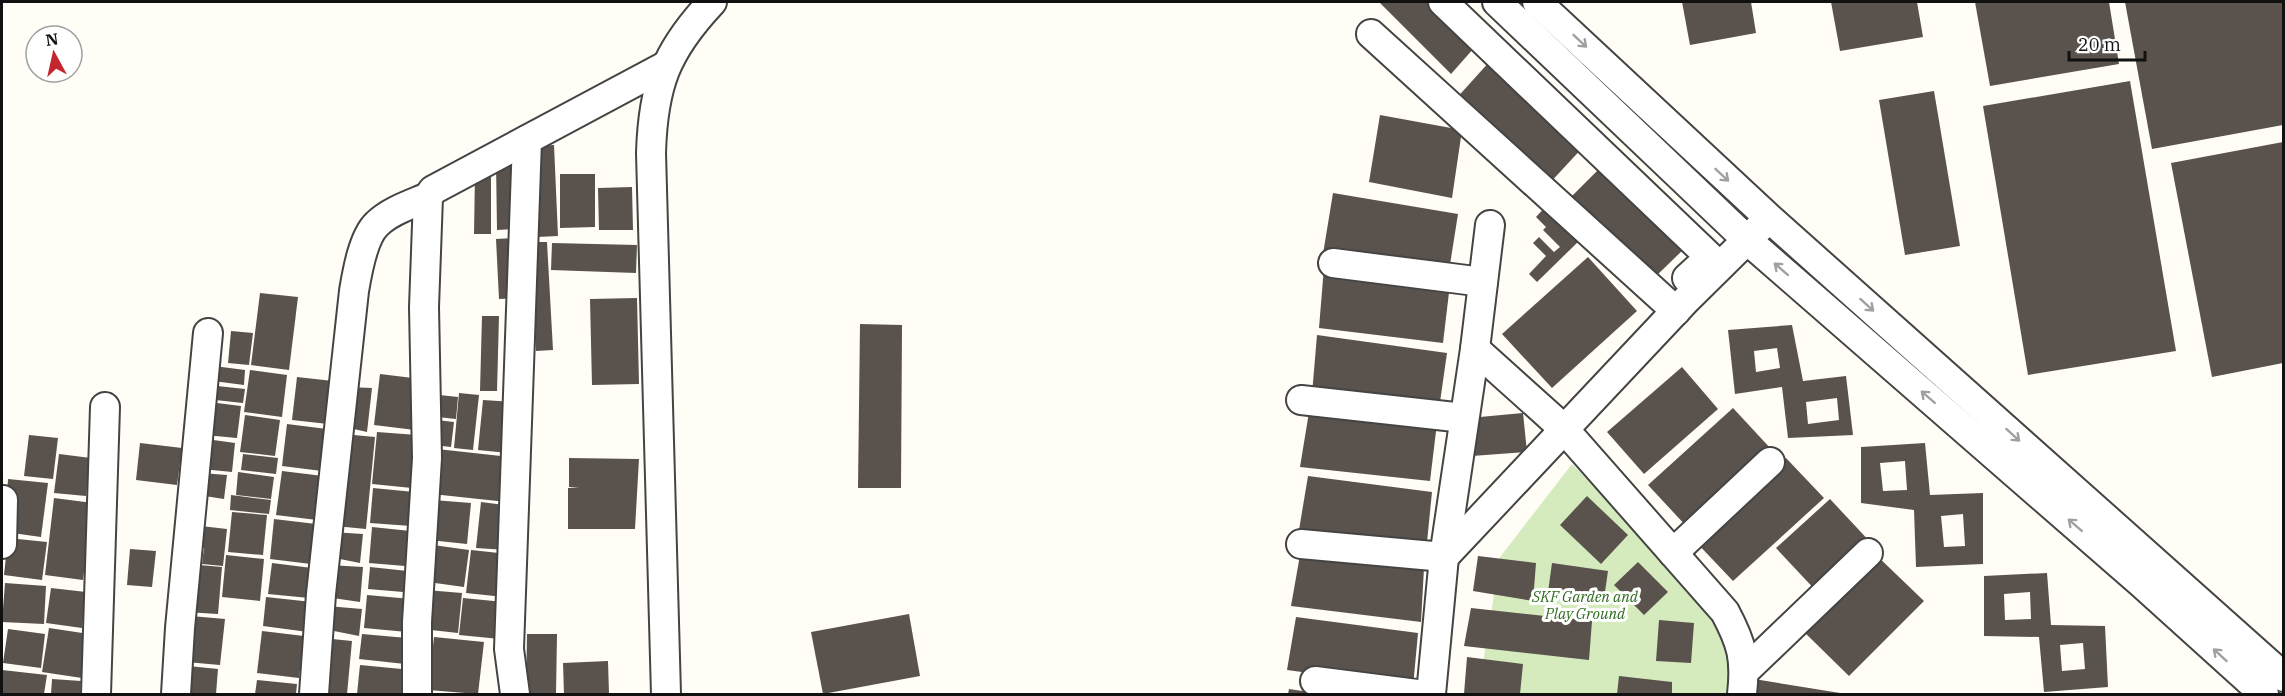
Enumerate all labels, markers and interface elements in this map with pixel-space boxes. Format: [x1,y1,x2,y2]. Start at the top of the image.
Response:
north arrow [24,24,84,84]
scale bar [2069,24,2146,62]
text: N [44,28,60,50]
text: 20 m [2078,33,2121,56]
one-way arrow [1572,34,1587,48]
one-way arrow [1715,167,1730,182]
one-way arrow [1774,262,1789,276]
one-way arrow [1859,298,1874,312]
one-way arrow [1921,390,1936,404]
one-way arrow [2005,428,2020,442]
one-way arrow [2067,519,2083,532]
park label: SKF Garden and Play Ground [1531,587,1639,623]
one-way arrow [2213,648,2228,662]

